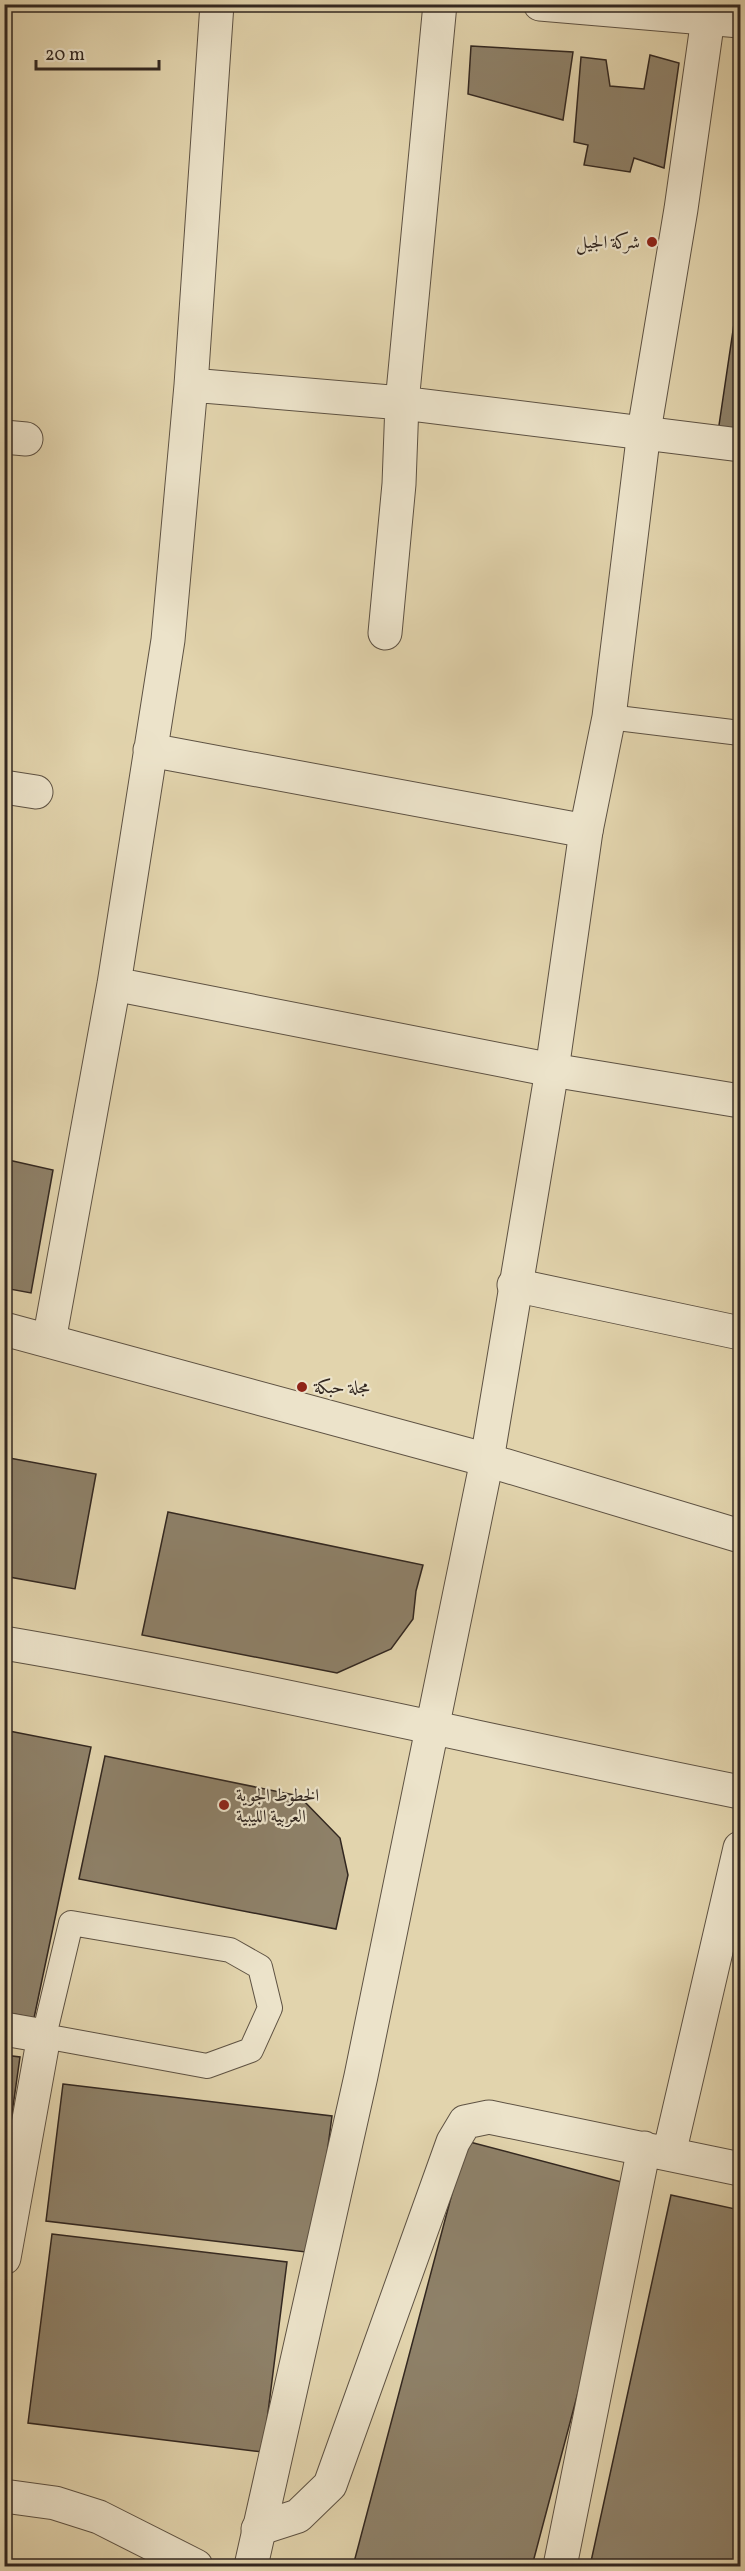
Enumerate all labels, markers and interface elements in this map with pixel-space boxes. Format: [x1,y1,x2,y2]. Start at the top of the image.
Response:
scale bar [36,33,159,71]
text: 20 m [45,43,85,68]
place label: شركة الجيل [576,231,640,256]
marker: شركة الجيل [645,235,659,249]
place label: مجلة حبكة [313,1376,370,1401]
marker: مجلة حبكة [295,1380,309,1394]
place label: الخطوط الجوية العربية الليبية [236,1784,319,1830]
marker: الخطوط الجوية العربية الليبية [217,1798,231,1812]

